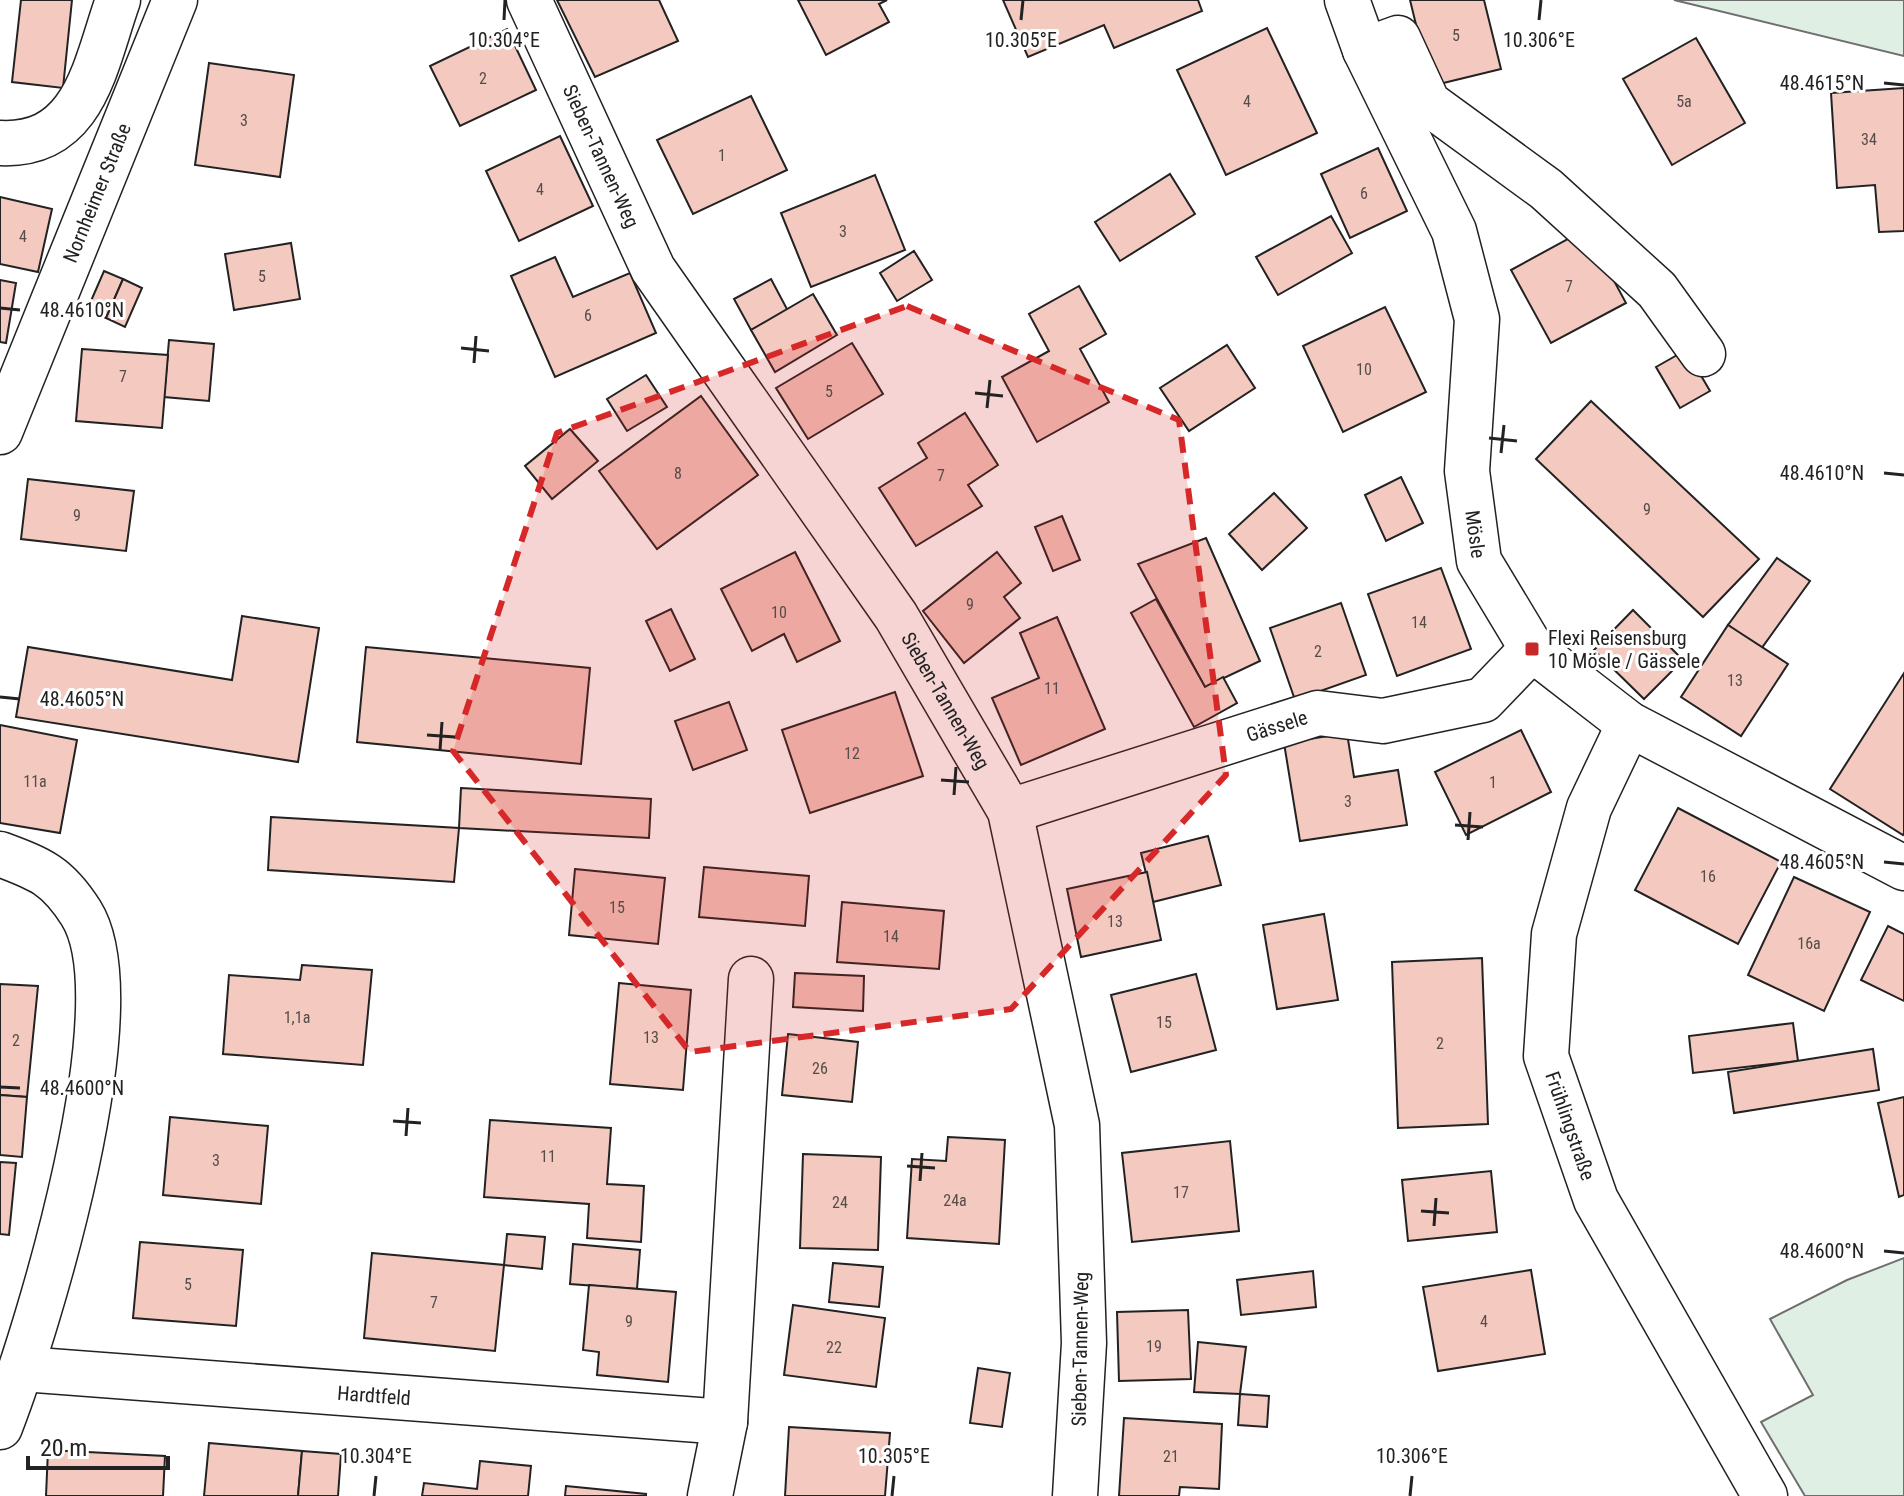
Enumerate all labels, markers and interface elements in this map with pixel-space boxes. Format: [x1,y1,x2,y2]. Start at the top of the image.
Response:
house number: 5 [1452,26,1460,45]
text: 10.304°E [468,28,540,52]
text: 10.305°E [985,28,1057,52]
text: 10.306°E [1503,28,1575,52]
house number: 2 [479,69,487,88]
text: 48.4615°N [1780,71,1864,95]
street label: Sieben-Tannen-Weg [558,81,644,231]
house number: 4 [1243,92,1251,111]
house number: 5a [1676,92,1692,111]
house number: 3 [240,111,248,130]
street label: Nornheimer Straße [58,120,136,266]
house number: 34 [1861,130,1877,149]
house number: 1 [718,146,726,165]
house number: 4 [536,180,544,199]
house number: 6 [1360,184,1368,203]
house number: 3 [839,222,847,241]
house number: 4 [19,227,27,246]
house number: 5 [258,267,266,286]
house number: 7 [1565,277,1573,296]
text: 48.4610°N [40,298,124,322]
house number: 6 [584,306,592,325]
house number: 10 [1356,360,1372,379]
house number: 7 [119,367,127,386]
house number: 5 [825,382,833,401]
text: 48.4610°N [1780,461,1864,485]
house number: 8 [674,464,682,483]
house number: 7 [937,466,945,485]
house number: 9 [1643,500,1651,519]
house number: 9 [73,506,81,525]
street label: Mösle [1460,509,1491,560]
house number: 9 [966,595,974,614]
house number: 10 [771,603,787,622]
house number: 14 [1411,613,1427,632]
place label: Flexi Reisensburg 10 Mösle / Gässele [1548,626,1700,673]
street label: Sieben-Tannen-Weg [896,628,995,774]
marker: Flexi Reisensburg 10 Mösle / Gässele [1523,640,1541,658]
house number: 2 [1314,642,1322,661]
house number: 13 [1727,671,1743,690]
house number: 11 [1044,679,1060,698]
text: 48.4605°N [40,687,124,711]
street label: Gässele [1243,705,1310,747]
house number: 12 [844,744,860,763]
house number: 11a [23,772,47,791]
house number: 1 [1489,773,1497,792]
house number: 3 [1344,792,1352,811]
text: 48.4605°N [1780,850,1864,874]
house number: 16 [1700,867,1716,886]
house number: 15 [609,898,625,917]
house number: 13 [1107,912,1123,931]
house number: 14 [883,927,899,946]
house number: 16a [1797,934,1821,953]
house number: 1,1a [284,1008,310,1027]
house number: 15 [1156,1013,1172,1032]
house number: 13 [643,1028,659,1047]
house number: 2 [12,1031,20,1050]
house number: 2 [1436,1034,1444,1053]
house number: 26 [812,1059,828,1078]
street label: Frühlingstraße [1540,1068,1600,1183]
text: 48.4600°N [40,1076,124,1100]
house number: 11 [540,1147,556,1166]
house number: 3 [212,1151,220,1170]
house number: 17 [1173,1183,1189,1202]
house number: 24a [943,1191,967,1210]
house number: 24 [832,1193,848,1212]
text: 48.4600°N [1780,1239,1864,1263]
street label: Sieben-Tannen-Weg [1067,1271,1093,1427]
house number: 5 [184,1275,192,1294]
house number: 7 [430,1293,438,1312]
house number: 9 [625,1312,633,1331]
house number: 4 [1480,1312,1488,1331]
house number: 19 [1146,1337,1162,1356]
house number: 22 [826,1338,842,1357]
street label: Hardtfeld [336,1381,412,1410]
scale bar [28,1420,168,1470]
text: 20 m [40,1434,87,1462]
text: 10.304°E [340,1444,412,1468]
text: 10.305°E [858,1444,930,1468]
text: 10.306°E [1376,1444,1448,1468]
house number: 21 [1163,1447,1179,1466]

